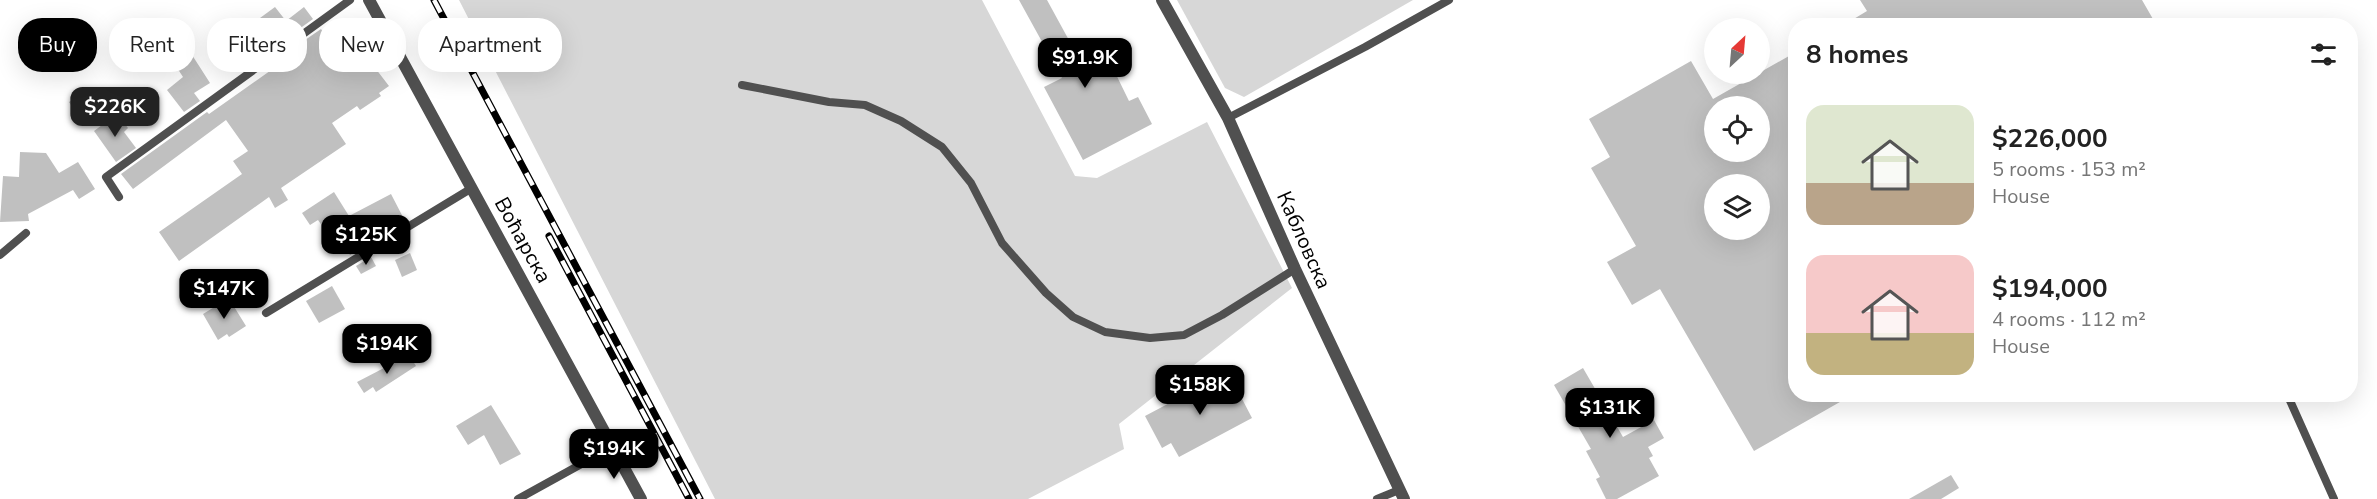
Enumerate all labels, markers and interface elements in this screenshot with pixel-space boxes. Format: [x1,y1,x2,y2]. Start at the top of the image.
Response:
chip: Buy [18,18,97,72]
chip: Rent [109,18,195,72]
chip: Filters [207,18,307,72]
chip: New [319,18,406,72]
chip: Apartment [418,18,562,72]
north arrow [1704,18,1770,84]
map controls [1704,18,1770,240]
text: 8 homes [1806,37,1908,72]
pin: $91.9K [1036,38,1134,89]
icon: filters [2307,38,2340,71]
text: $91.9K [1052,44,1118,71]
pin: $226K [73,87,157,138]
text: $226K [84,93,146,120]
button: locate [1704,96,1770,162]
text: $226,000 [1992,121,2108,156]
icon: home [1854,129,1926,201]
text: 5 rooms · 153 m² [1992,156,2146,183]
button: layers [1704,174,1770,240]
text: House [1992,183,2050,210]
street label: Кабловска [1270,187,1338,293]
street label: Воћарска [488,192,558,288]
pin: $125K [324,215,408,266]
text: $125K [335,221,397,248]
pin: $147K [182,269,266,320]
text: $194,000 [1992,271,2108,306]
text: $147K [193,275,255,302]
icon: home [1854,279,1926,351]
text: 4 rooms · 112 m² [1992,306,2146,333]
pin: $194K [345,324,429,375]
text: $194K [356,330,418,357]
text: House [1992,333,2050,360]
pin: $158K [1158,365,1242,416]
text: $158K [1169,371,1231,398]
pin: $131K [1568,388,1652,439]
text: $131K [1579,394,1641,421]
pin: $194K [572,429,656,480]
text: $194K [583,435,645,462]

